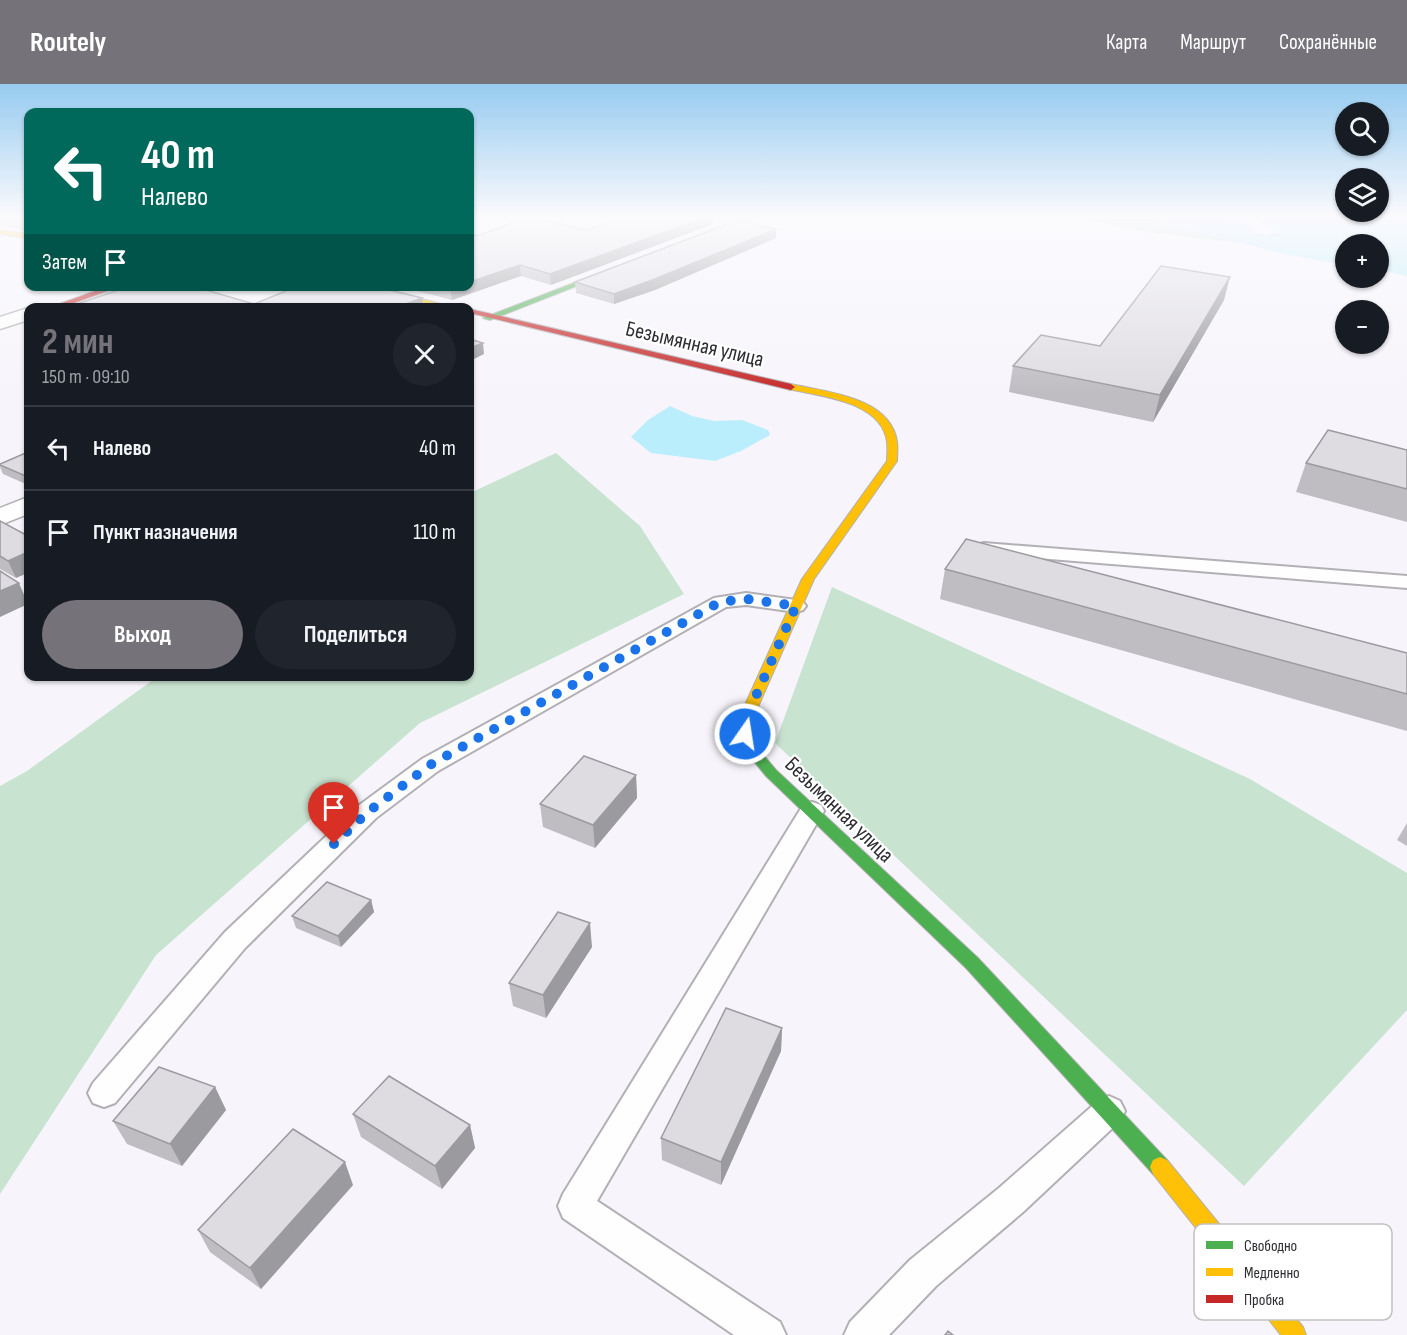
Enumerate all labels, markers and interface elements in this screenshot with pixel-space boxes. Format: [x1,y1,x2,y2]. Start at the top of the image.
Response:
text: Routely [30,26,106,59]
text: Карта [1106,30,1147,55]
text: Маршрут [1180,30,1246,55]
text: Сохранённые [1279,30,1377,55]
map controls [1335,102,1389,354]
button: search [1335,102,1389,156]
text: 40 m [141,130,215,181]
icon: left [42,132,120,210]
button: layers [1335,168,1389,222]
text: Налево [141,181,208,213]
button: + [1335,234,1389,288]
icon: arrive [99,246,132,279]
text: Затем [42,249,87,276]
button: − [1335,300,1389,354]
street label: Безымянная улица [623,315,766,373]
text: 2 мин [42,321,113,364]
button: close [393,323,456,386]
text: 150 m · 09:10 [42,365,130,389]
icon: left [42,432,75,465]
text: Налево [93,435,151,462]
text: 40 m [419,435,456,462]
icon: arrive [42,516,75,549]
text: Пункт назначения [93,519,237,546]
text: 110 m [413,519,456,546]
button: Выход [42,600,243,669]
button: Поделиться [255,600,456,669]
position arrow [713,702,777,766]
street label: Безымянная улица [779,751,899,869]
pin [308,782,359,844]
icon: arrive [317,791,350,824]
legend [1194,1224,1392,1320]
text: Свободно [1244,1237,1297,1256]
text: Медленно [1244,1264,1300,1283]
text: Пробка [1244,1291,1284,1310]

